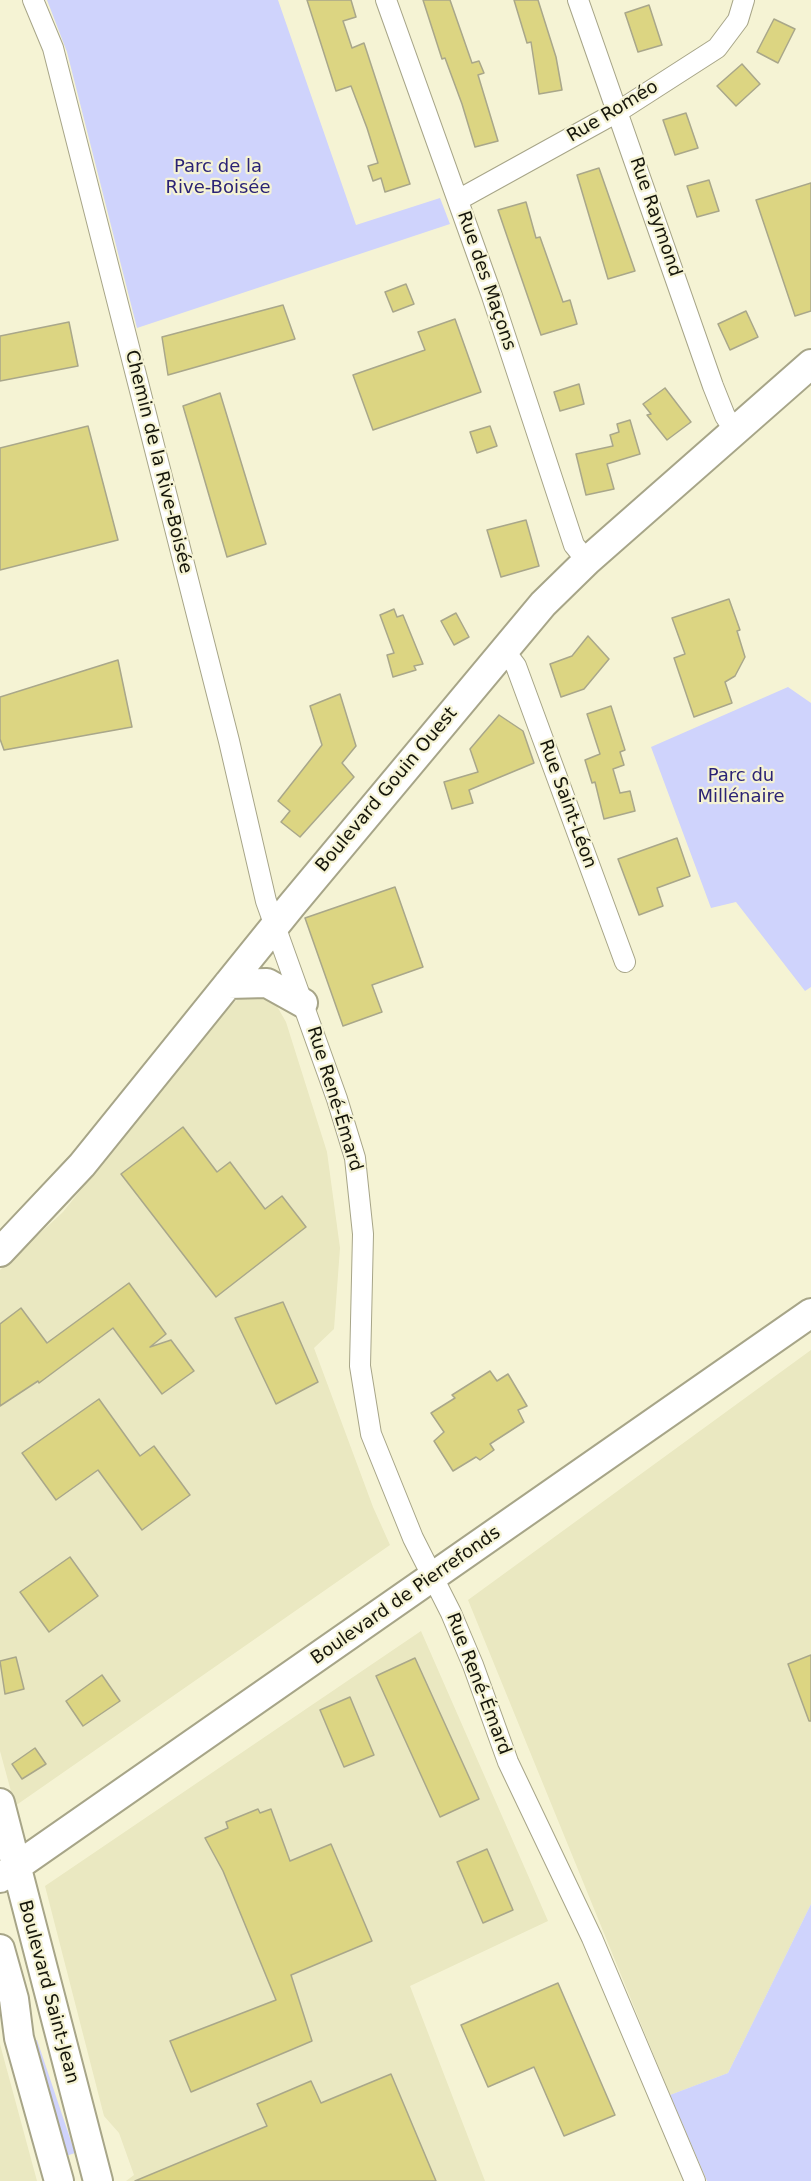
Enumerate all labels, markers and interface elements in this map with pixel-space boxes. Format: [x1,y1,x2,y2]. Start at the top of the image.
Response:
street label: Rue Roméo [564,76,662,148]
street label: Rue Raymond [624,154,686,280]
park label: Parc de la Rive-Boisée [166,156,270,198]
street label: Rue des Maçons [452,209,520,353]
street label: Chemin de la Rive-Boisée [120,348,196,576]
street label: Boulevard Gouin Ouest [312,703,462,877]
street label: Rue Saint-Léon [534,737,600,871]
park label: Parc du Millénaire [697,765,785,808]
street label: Rue René-Émard [302,1024,366,1174]
street label: Boulevard de Pierrefonds [307,1522,505,1670]
street label: Rue René-Émard [441,1610,515,1758]
street label: Boulevard Saint-Jean [13,1898,83,2086]

